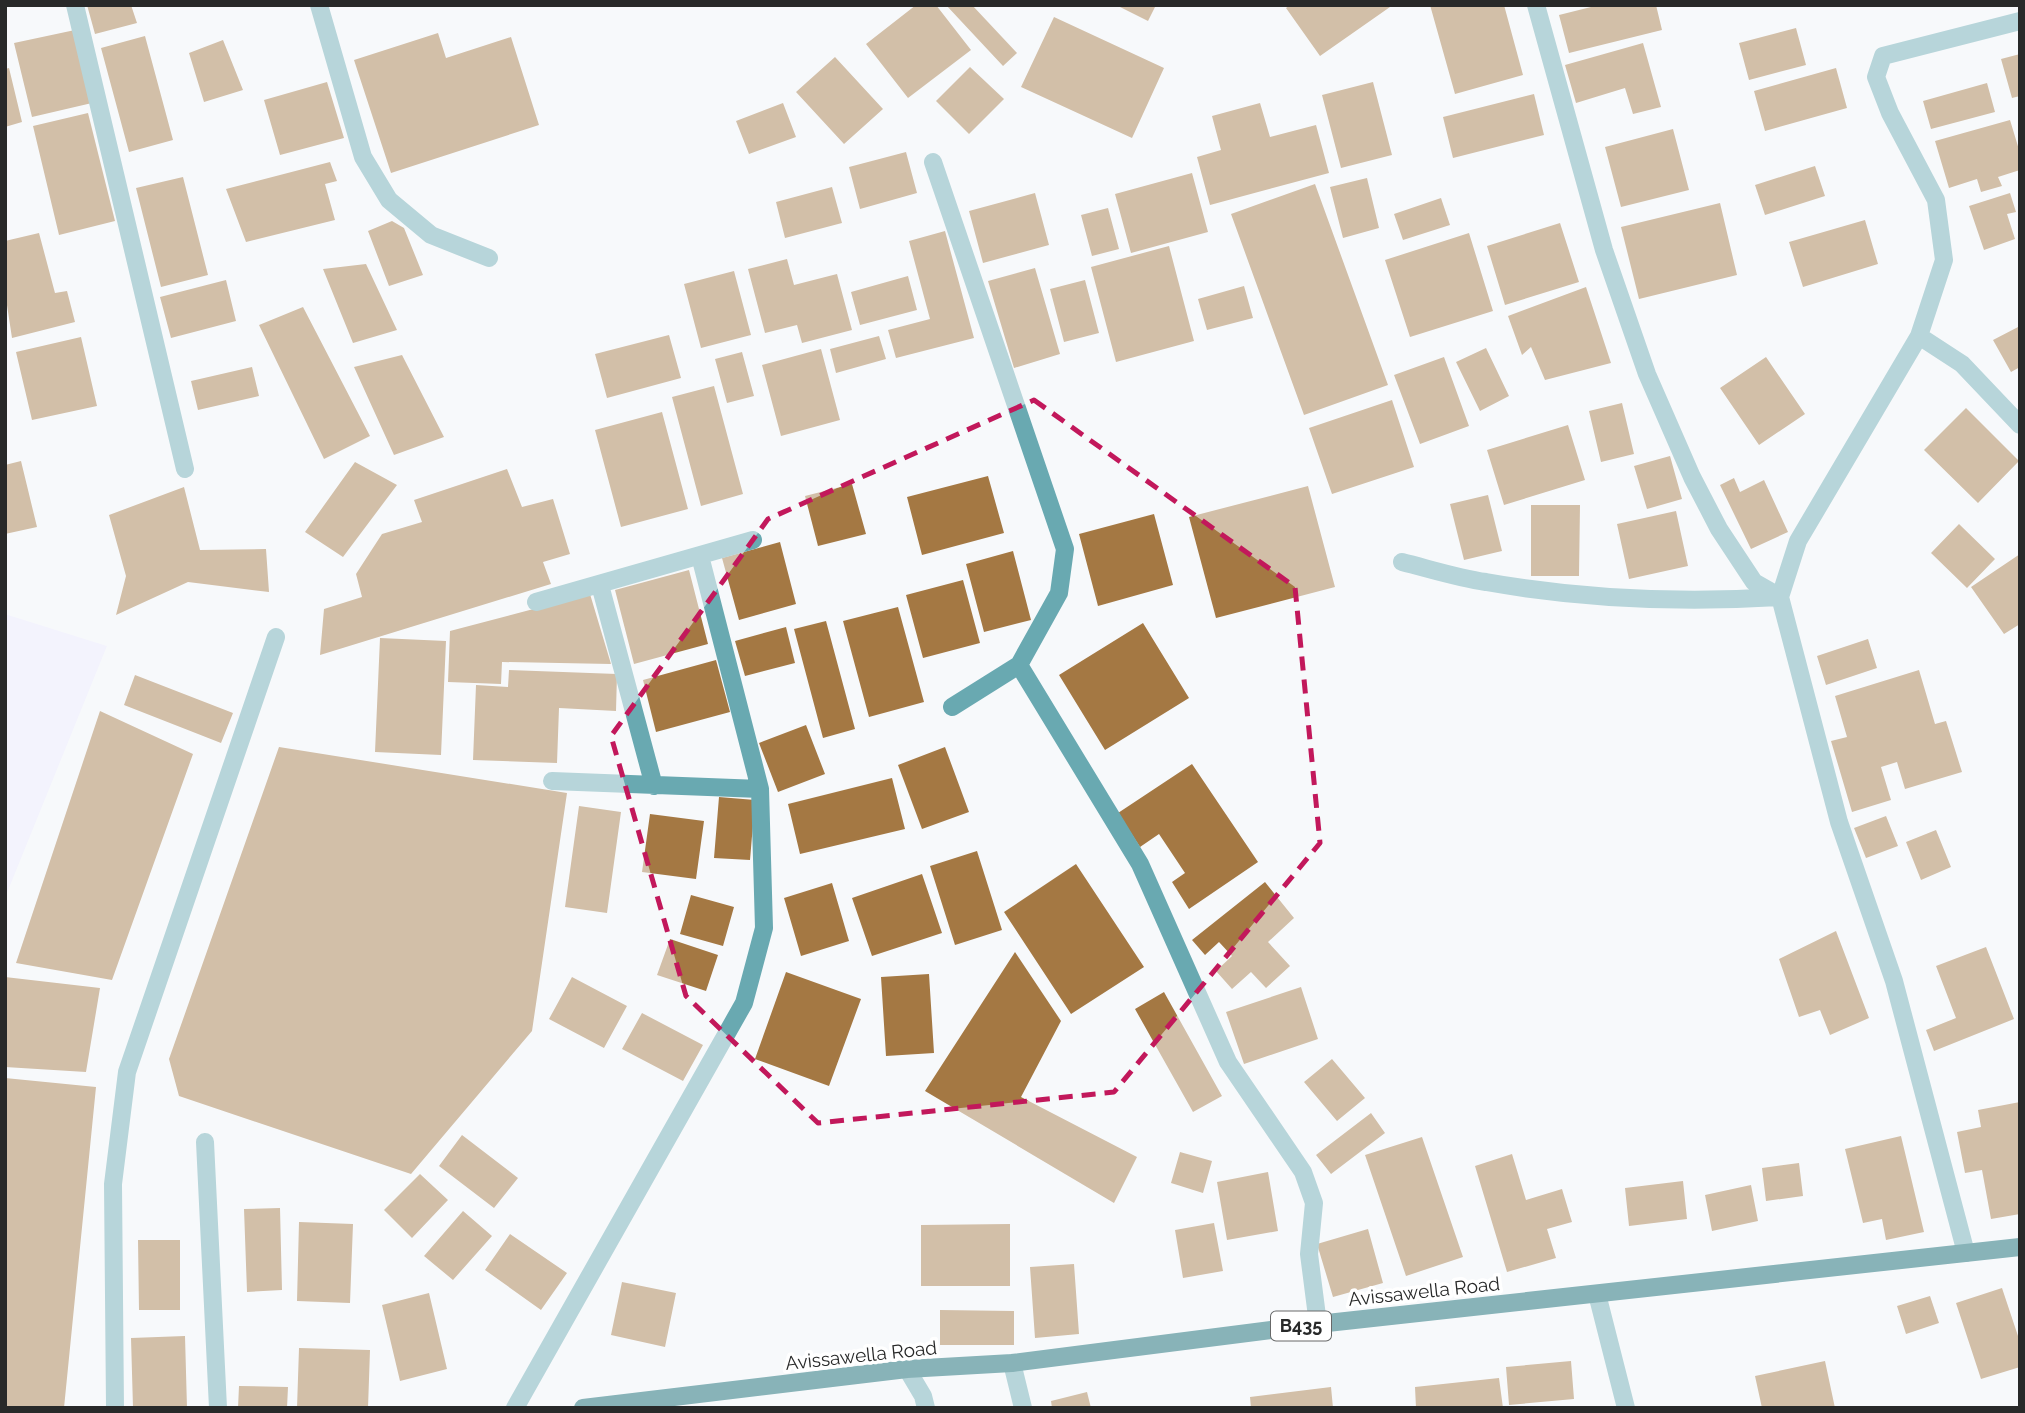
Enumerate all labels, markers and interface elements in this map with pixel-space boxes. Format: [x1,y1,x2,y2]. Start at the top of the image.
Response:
street label: Avissawella Road [1347,1272,1501,1310]
road number: B435 [1271,1311,1331,1340]
street label: Avissawella Road [784,1336,938,1374]

